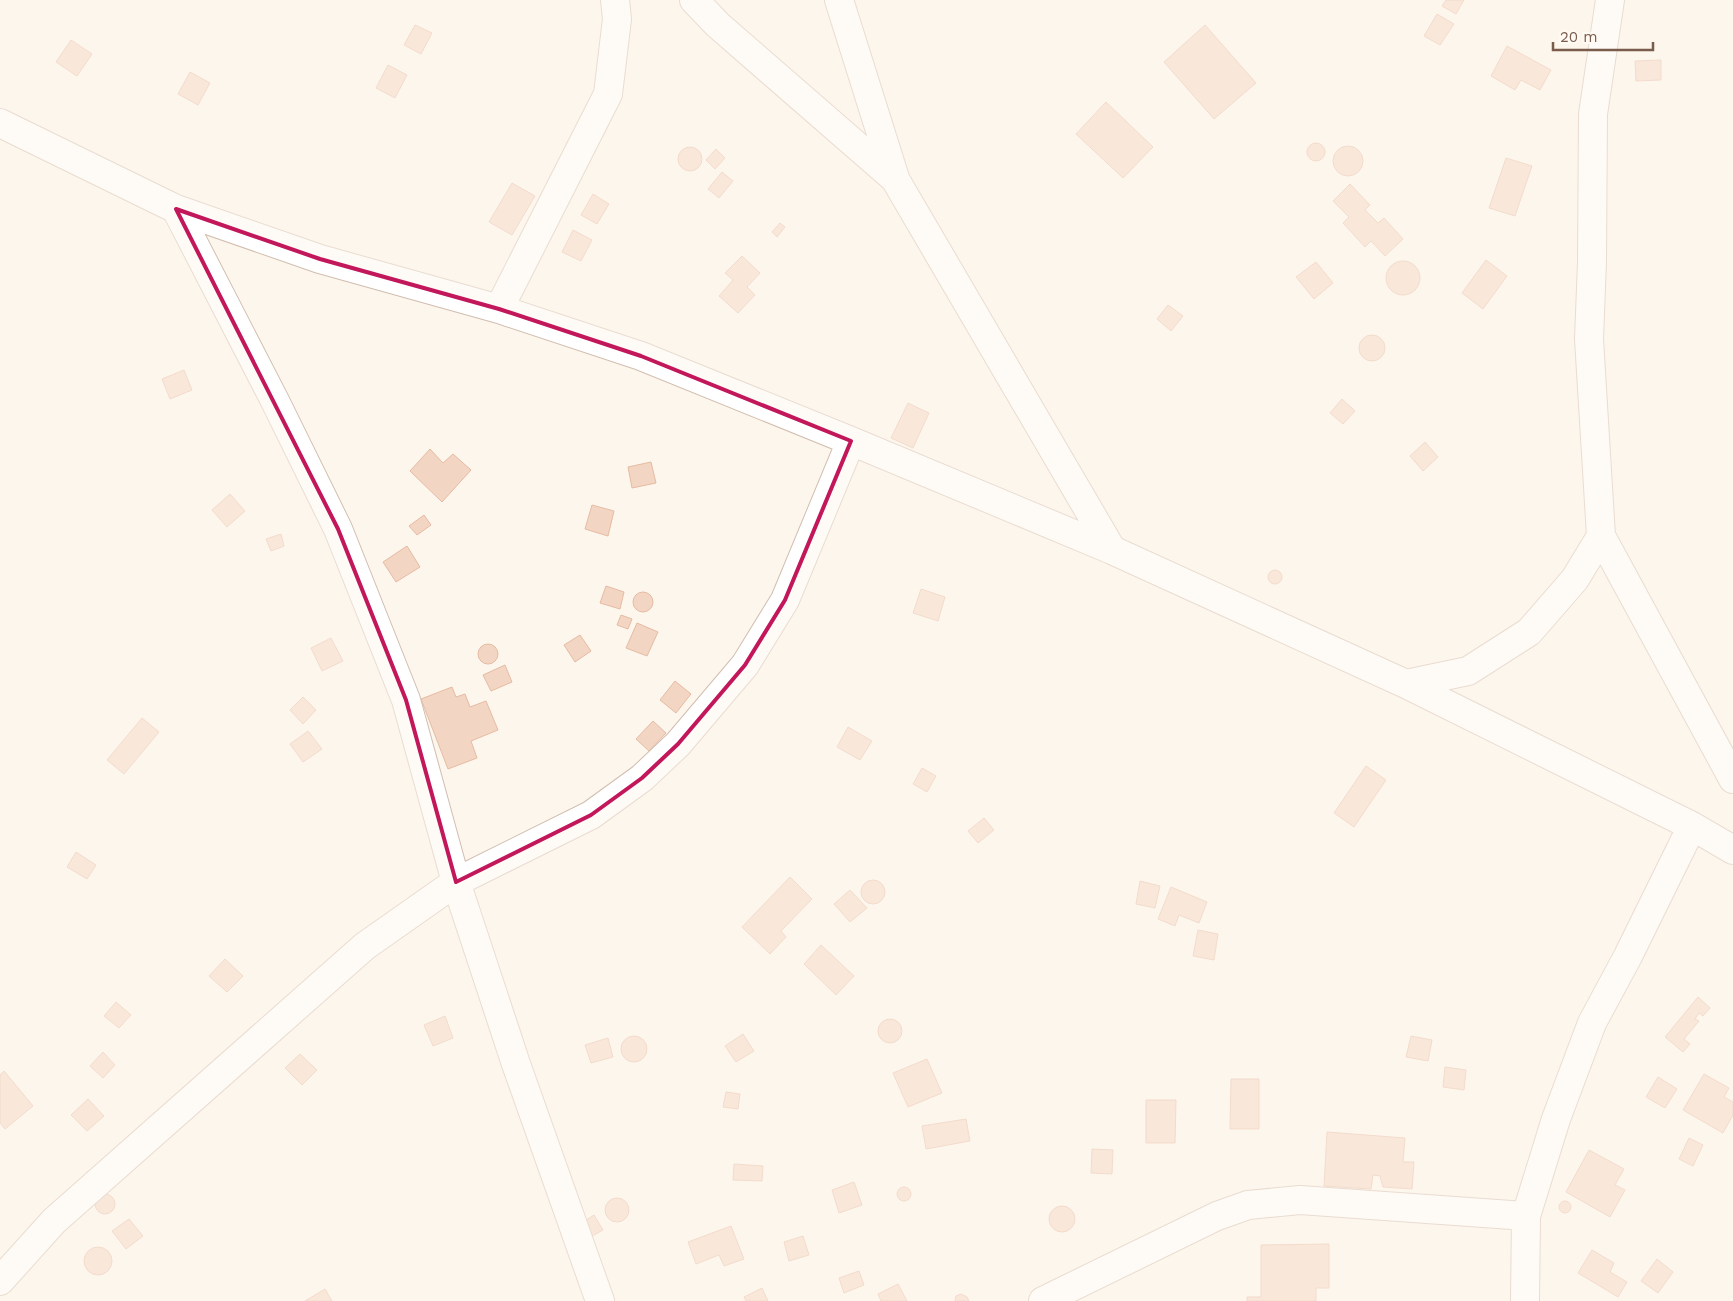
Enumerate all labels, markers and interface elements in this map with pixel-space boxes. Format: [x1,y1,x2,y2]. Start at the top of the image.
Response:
scale bar [1553,20,1653,52]
text: 20 m [1560,28,1598,46]

